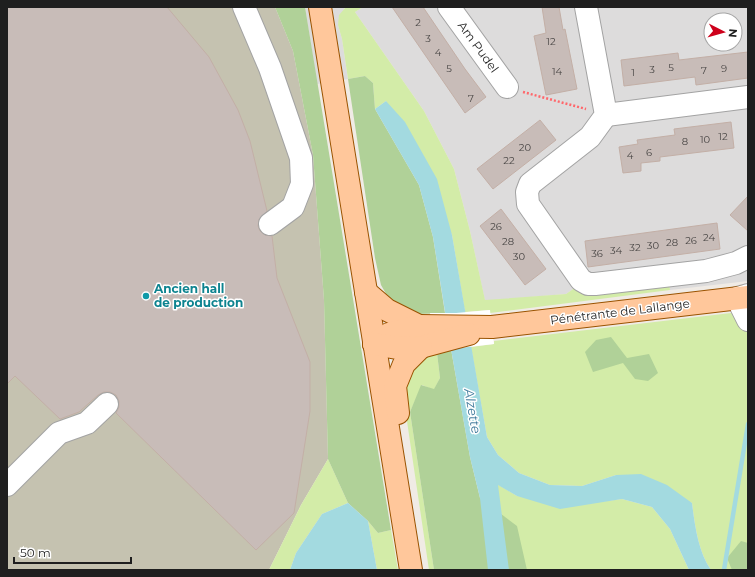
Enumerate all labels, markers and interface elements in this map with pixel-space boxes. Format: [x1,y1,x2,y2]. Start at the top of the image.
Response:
north arrow [703,12,743,52]
house number: 2 [415,16,421,29]
street label: Am Pudel [455,18,502,75]
text: N [726,28,740,38]
house number: 3 [425,32,431,45]
house number: 12 [546,35,556,48]
house number: 4 [435,46,442,59]
house number: 5 [668,61,674,74]
house number: 5 [446,62,452,75]
house number: 9 [721,62,727,75]
house number: 3 [649,63,655,76]
house number: 7 [701,64,707,77]
house number: 14 [552,65,562,78]
house number: 1 [631,66,635,79]
house number: 7 [468,92,474,105]
house number: 12 [718,130,728,143]
house number: 10 [700,133,710,146]
house number: 8 [682,135,688,148]
house number: 20 [519,141,532,154]
house number: 6 [646,146,652,159]
house number: 4 [627,149,634,162]
house number: 22 [503,154,515,167]
house number: 26 [490,220,502,233]
house number: 24 [703,231,715,244]
house number: 26 [685,234,697,247]
house number: 28 [502,235,514,248]
house number: 28 [666,236,678,249]
house number: 30 [647,239,660,252]
house number: 32 [629,241,641,254]
house number: 34 [610,244,623,257]
house number: 36 [591,247,603,260]
house number: 30 [513,250,526,263]
place label: Ancien hall de production [153,281,243,310]
marker: Ancien hall de production [141,291,151,301]
street label: Pénétrante de Lallange [549,296,690,327]
water label: Alzette [461,386,485,435]
scale bar [14,539,131,565]
text: 50 m [20,545,51,560]

